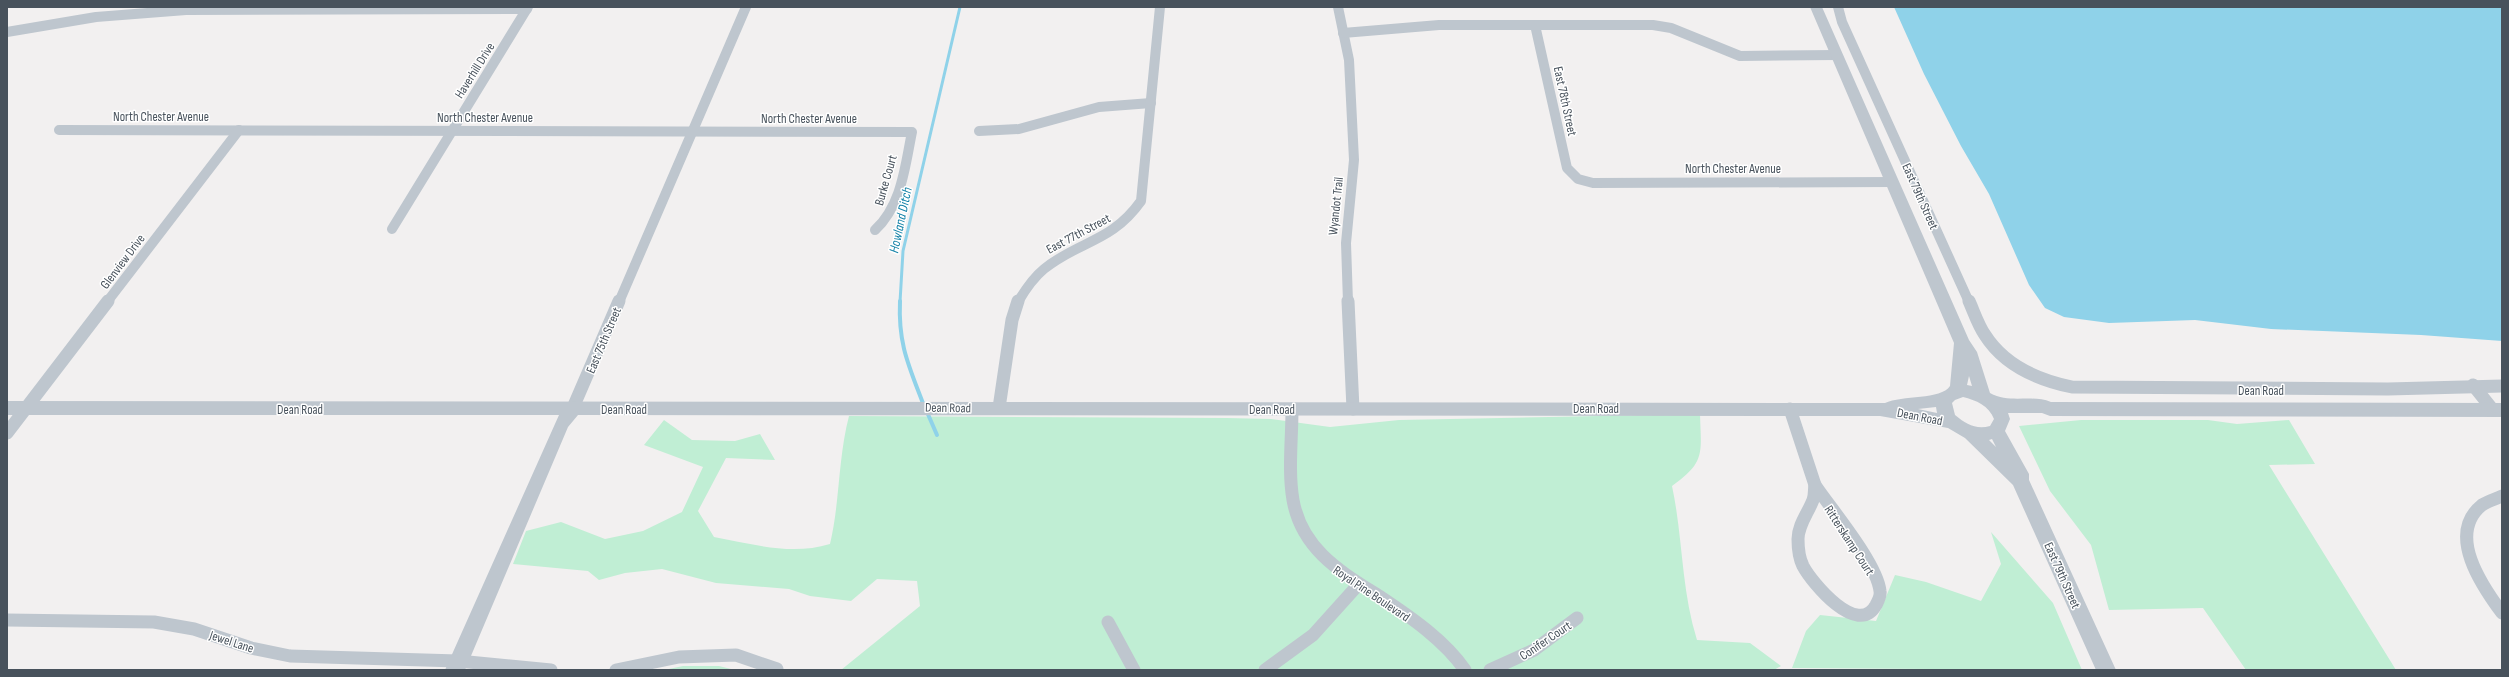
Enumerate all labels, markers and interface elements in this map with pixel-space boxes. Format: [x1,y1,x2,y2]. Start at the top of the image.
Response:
street label: Haverhill Drive [451,40,498,101]
street label: East 78th Street [1550,65,1580,137]
street label: North Chester Avenue [113,109,209,125]
street label: North Chester Avenue [437,110,533,126]
street label: North Chester Avenue [761,111,857,127]
street label: Burke Court [871,153,901,207]
street label: North Chester Avenue [1685,161,1781,177]
street label: East 79th Street [1898,161,1942,232]
street label: Wyandot Trail [1325,176,1347,236]
water label: Howland Ditch [885,185,916,255]
street label: East 77th Street [1044,210,1113,257]
street label: Glenview Drive [97,231,149,292]
street label: East 75th Street [583,305,625,376]
street label: Dean Road [2238,383,2284,399]
street label: Dean Road [925,400,971,416]
street label: Dean Road [1573,401,1619,417]
street label: Dean Road [277,402,323,418]
street label: Dean Road [601,402,647,418]
street label: Dean Road [1249,402,1295,418]
street label: Dean Road [1896,405,1944,429]
street label: Ritterskamp Court [1821,503,1878,579]
street label: East 79th Street [2040,540,2084,611]
street label: Royal Pine Boulevard [1330,562,1413,625]
street label: Conifer Court [1517,618,1574,664]
street label: Jewel Lane [207,627,256,657]

